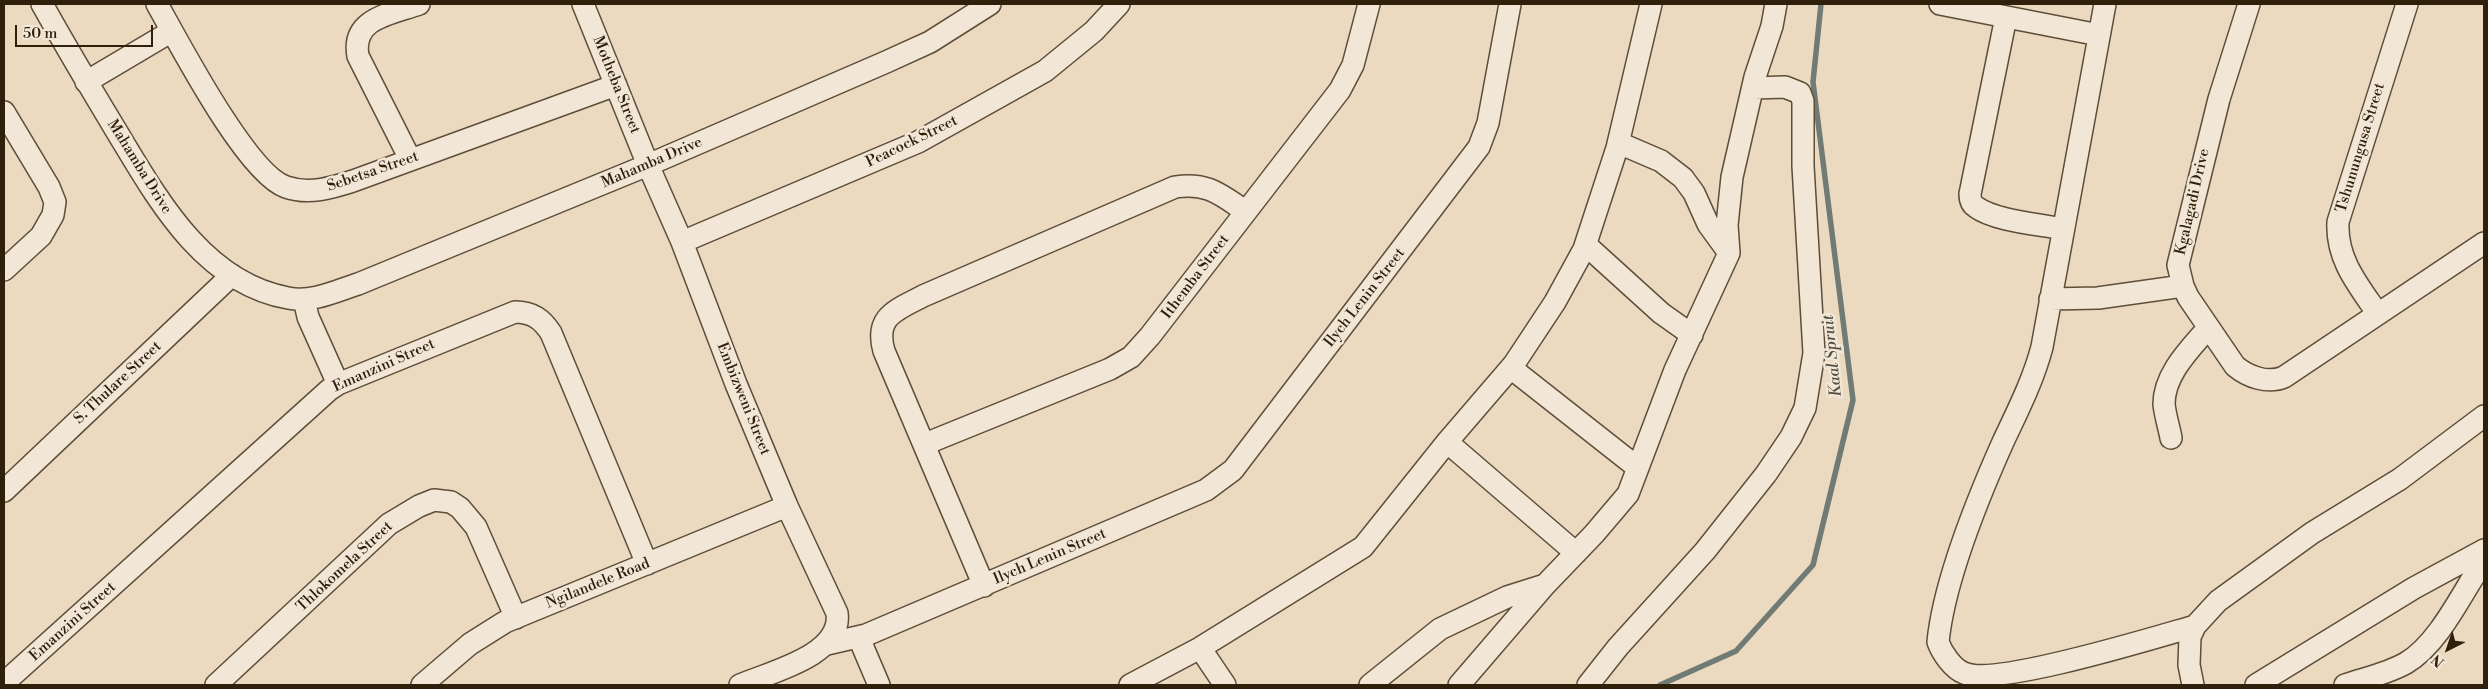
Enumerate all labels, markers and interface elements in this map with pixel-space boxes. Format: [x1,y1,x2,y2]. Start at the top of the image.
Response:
scale bar [18,15,155,47]
text: 50 m [23,24,57,43]
street label: Motheba Street [588,34,644,136]
street label: Tshunungusa Street [2333,81,2389,215]
street label: Peacock Street [863,112,961,172]
street label: Mahamba Drive [103,116,175,218]
street label: Mahamba Drive [599,134,705,192]
street label: Kgalagadi Drive [2172,147,2214,257]
street label: Sebetsa Street [325,148,421,196]
street label: Ithemba Street [1158,231,1234,323]
street label: Ilych Lenin Street [1321,245,1409,351]
water label: Kaal Spruit [1819,314,1847,398]
street label: Emanzini Street [330,335,438,397]
street label: S. Thulare Street [71,338,165,428]
street label: Embizweni Street [712,340,774,458]
street label: Thlokomela Street [293,518,397,616]
street label: Ilych Lenin Street [991,525,1109,589]
street label: Ngilandele Road [543,555,653,613]
street label: Emanzini Street [26,579,120,665]
north arrow [2423,624,2473,674]
text: N [2428,650,2448,671]

